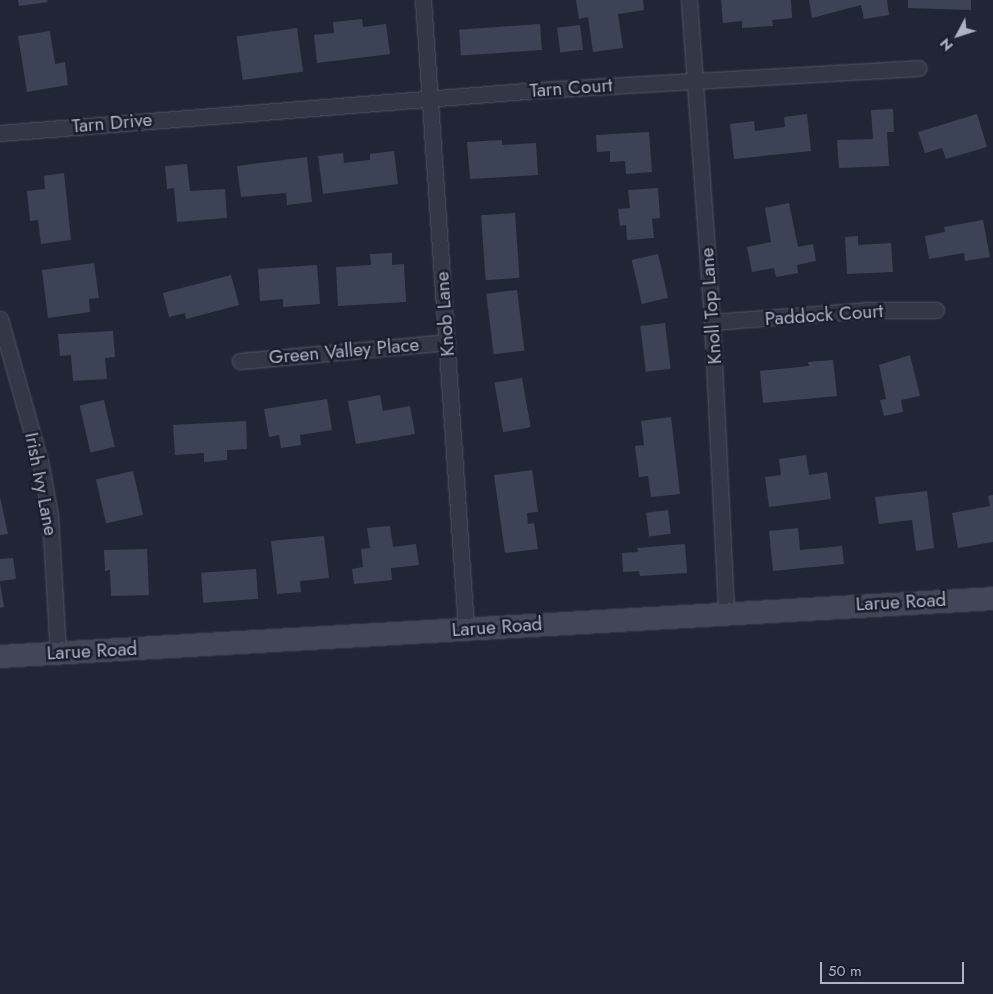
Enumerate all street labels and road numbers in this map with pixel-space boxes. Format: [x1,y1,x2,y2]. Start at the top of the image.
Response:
street label: Tarn Court [529,74,613,102]
street label: Tarn Drive [71,108,153,138]
street label: Knoll Top Lane [696,247,726,365]
street label: Knob Lane [431,271,459,357]
street label: Paddock Court [764,299,884,331]
street label: Green Valley Place [268,333,420,369]
street label: Irish Ivy Lane [20,431,62,537]
street label: Larue Road [855,588,947,616]
street label: Larue Road [451,612,543,642]
street label: Larue Road [46,637,138,665]

